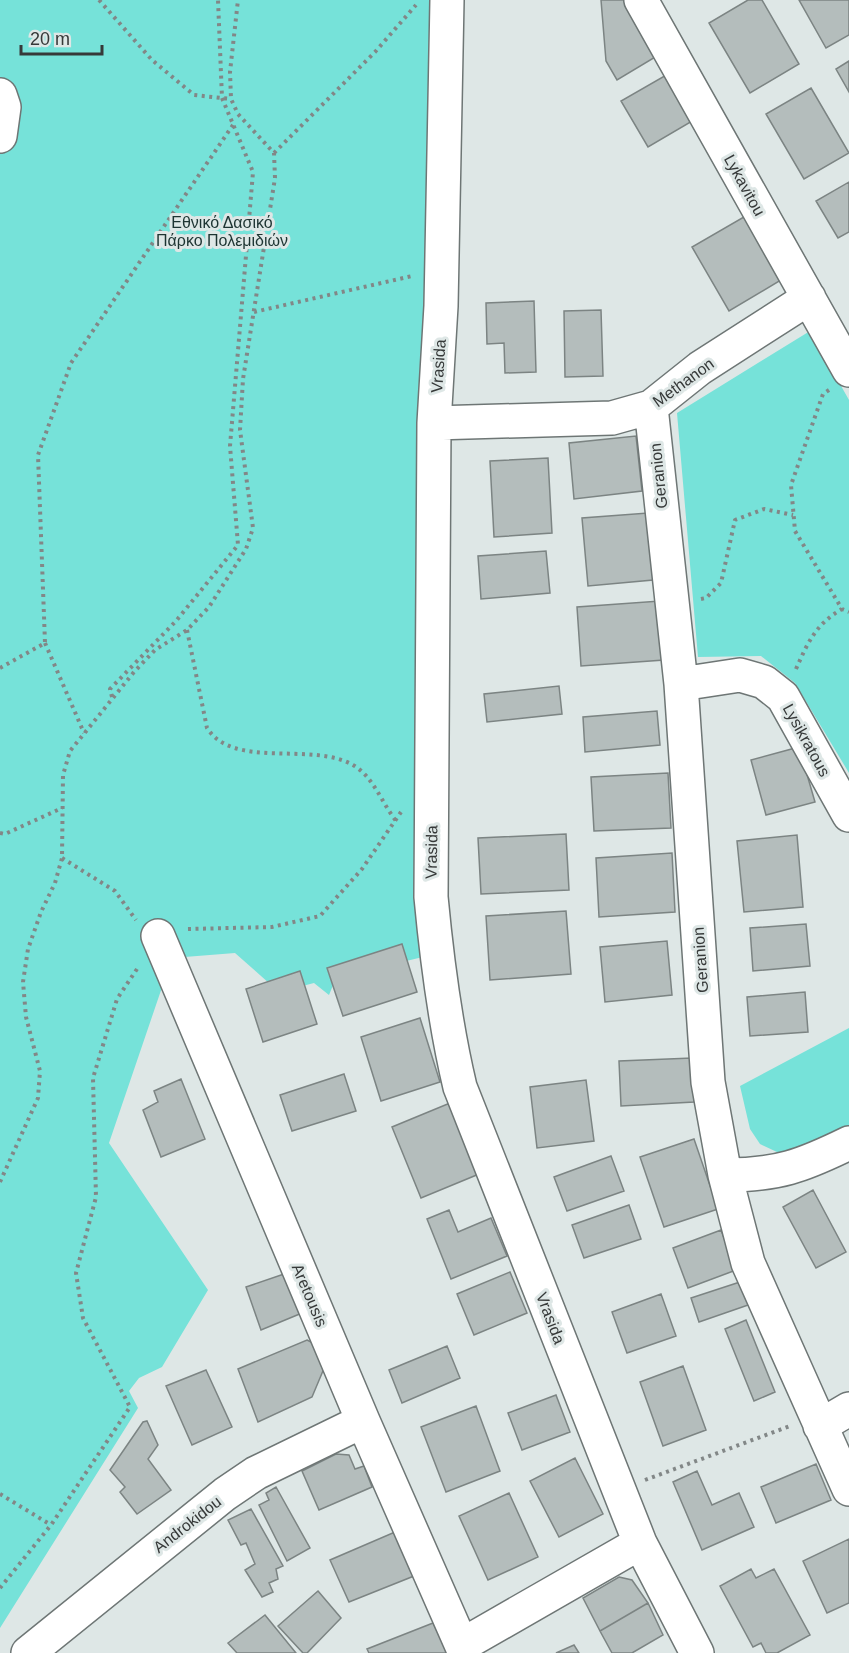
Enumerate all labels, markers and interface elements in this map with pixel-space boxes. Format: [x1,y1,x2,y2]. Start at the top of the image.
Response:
scale bar [21,18,102,56]
text: 20 m [30,29,70,49]
street label: Lykavitou [721,152,768,219]
park label: Εθνικό Δασικό Πάρκο Πολεμιδιών [156,214,288,249]
street label: Vrasida [428,339,449,393]
street label: Methanon [650,355,717,410]
street label: Geranion [647,442,670,510]
street label: Lysikratous [780,701,833,779]
street label: Vrasida [423,825,440,879]
street label: Geranion [690,927,711,993]
street label: Aretousis [289,1261,330,1329]
street label: Vrasida [533,1290,568,1346]
street label: Androkidou [150,1493,224,1556]

